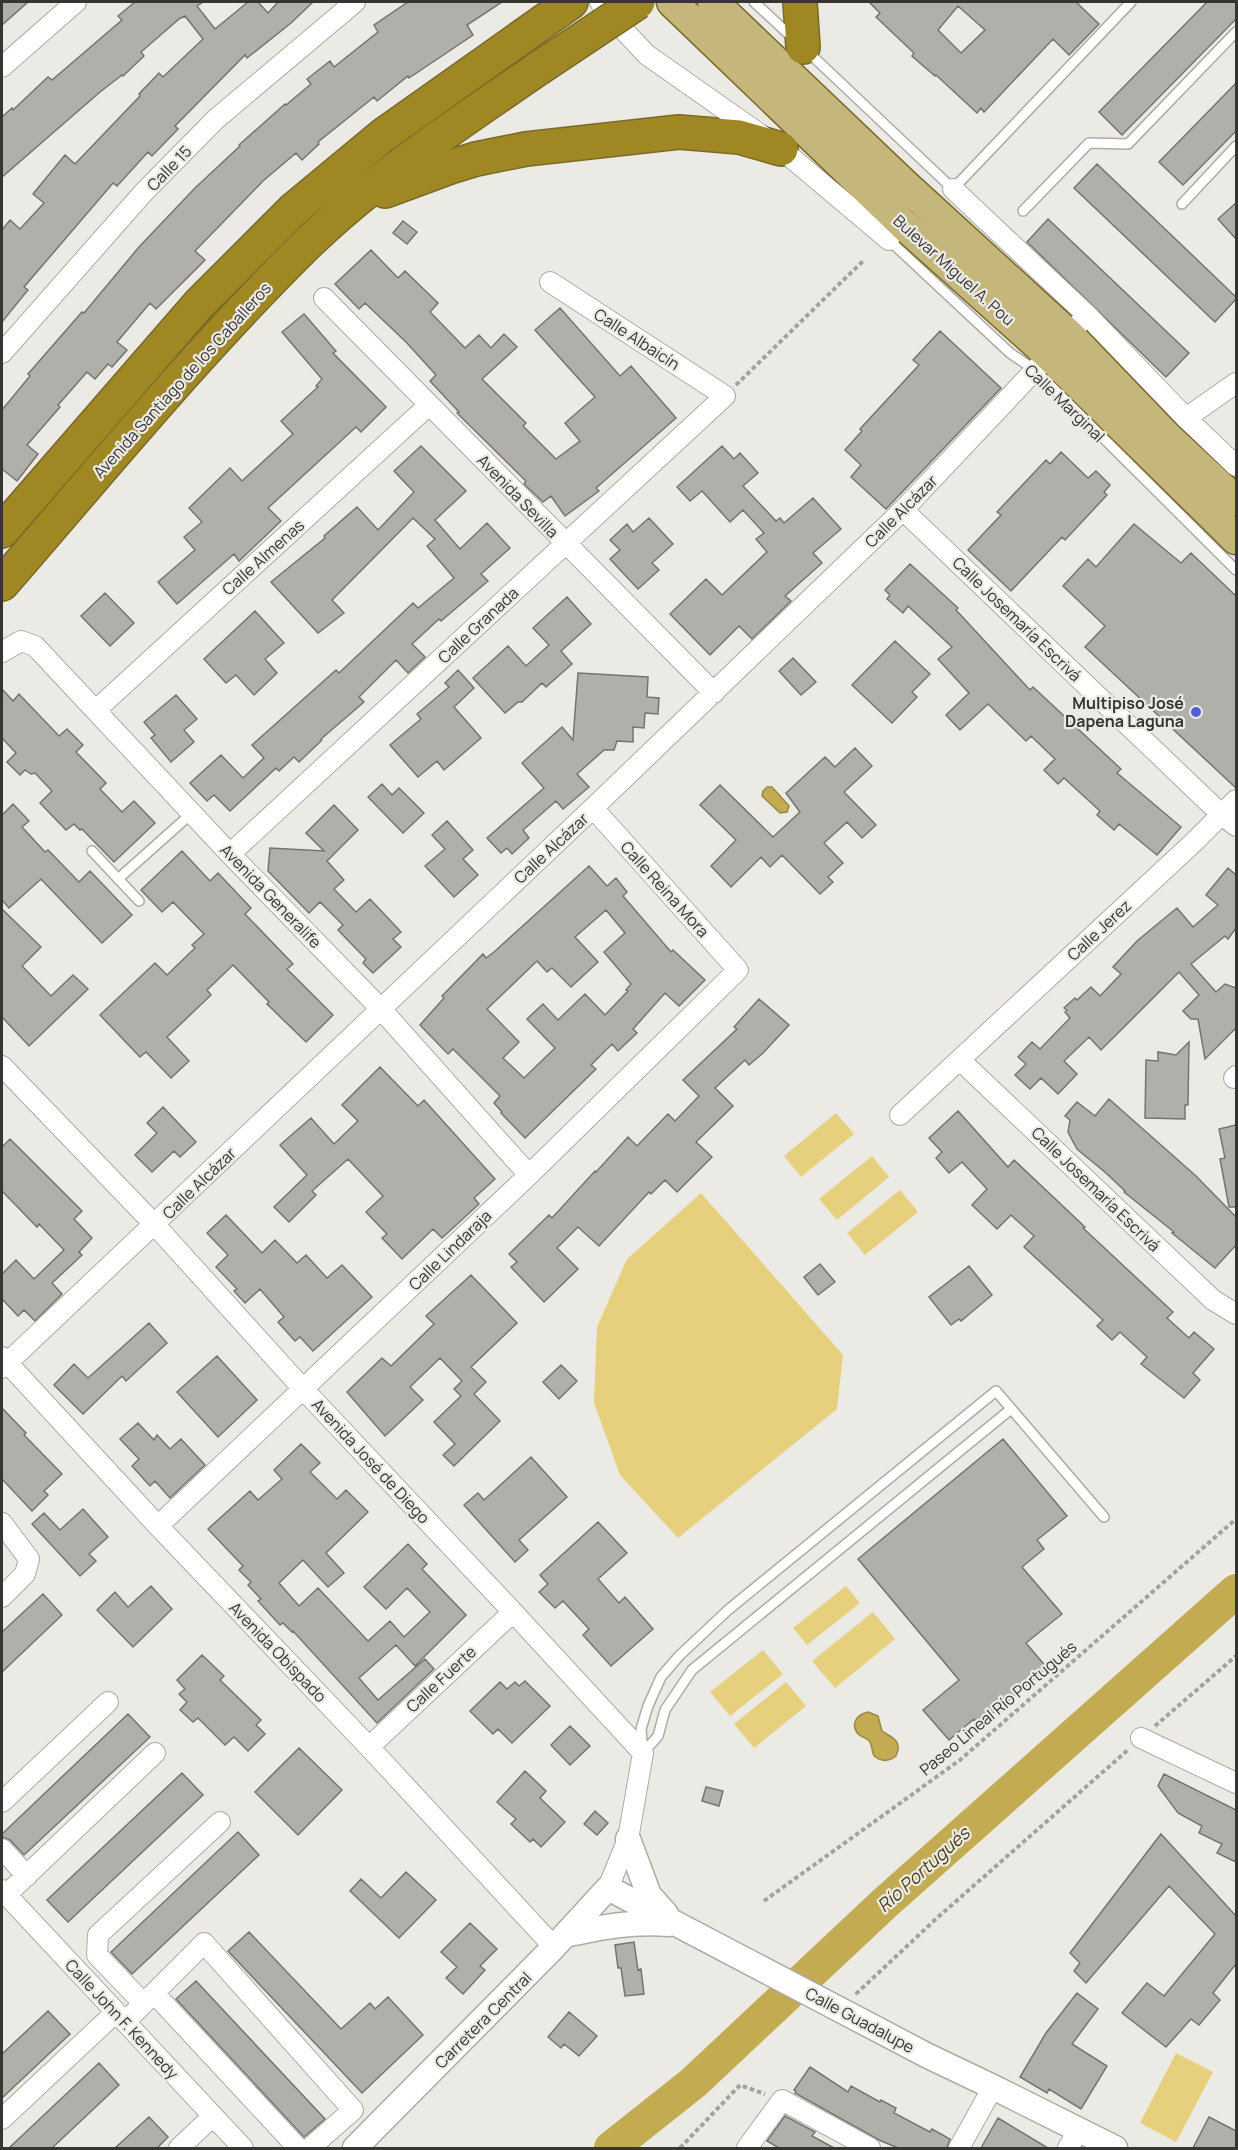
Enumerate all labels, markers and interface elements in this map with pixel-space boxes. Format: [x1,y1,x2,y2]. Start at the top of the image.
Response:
street label: Calle 15 [142,140,196,196]
street label: Bulevar Miguel A. Pou [889,210,1019,330]
street label: Avenida Santiago de los Caballeros [88,277,276,483]
street label: Calle Albaicín [590,303,684,375]
street label: Calle Marginal [1020,359,1110,447]
street label: Avenida Sevilla [472,449,564,543]
street label: Calle Alcázar [860,470,942,552]
street label: Calle Almenas [217,514,309,600]
street label: Calle Josemaría Escrivá [948,552,1086,686]
street label: Calle Granada [433,582,523,668]
place label: Multipiso José Dapena Laguna [1065,692,1184,732]
marker: Multipiso José Dapena Laguna [1189,705,1203,719]
street label: Calle Alcázar [509,808,593,888]
street label: Calle Reina Mora [616,836,714,942]
street label: Avenida Generalife [216,839,326,953]
street label: Calle Jerez [1062,894,1136,966]
street label: Calle Josemaría Escrivá [1027,1122,1165,1256]
street label: Calle Alcázar [157,1142,241,1224]
street label: Calle Lindaraja [404,1205,496,1295]
street label: Avenida José de Diego [307,1394,435,1528]
street label: Avenida Obispado [224,1597,332,1707]
street label: Paseo Lineal Río Portugués [915,1636,1081,1780]
street label: Calle Fuerte [401,1641,481,1717]
water label: Río Portugués [872,1820,976,1917]
street label: Calle John F. Kennedy [60,1954,184,2084]
street label: Carretera Central [430,1967,536,2073]
street label: Calle Guadalupe [802,1982,918,2058]

